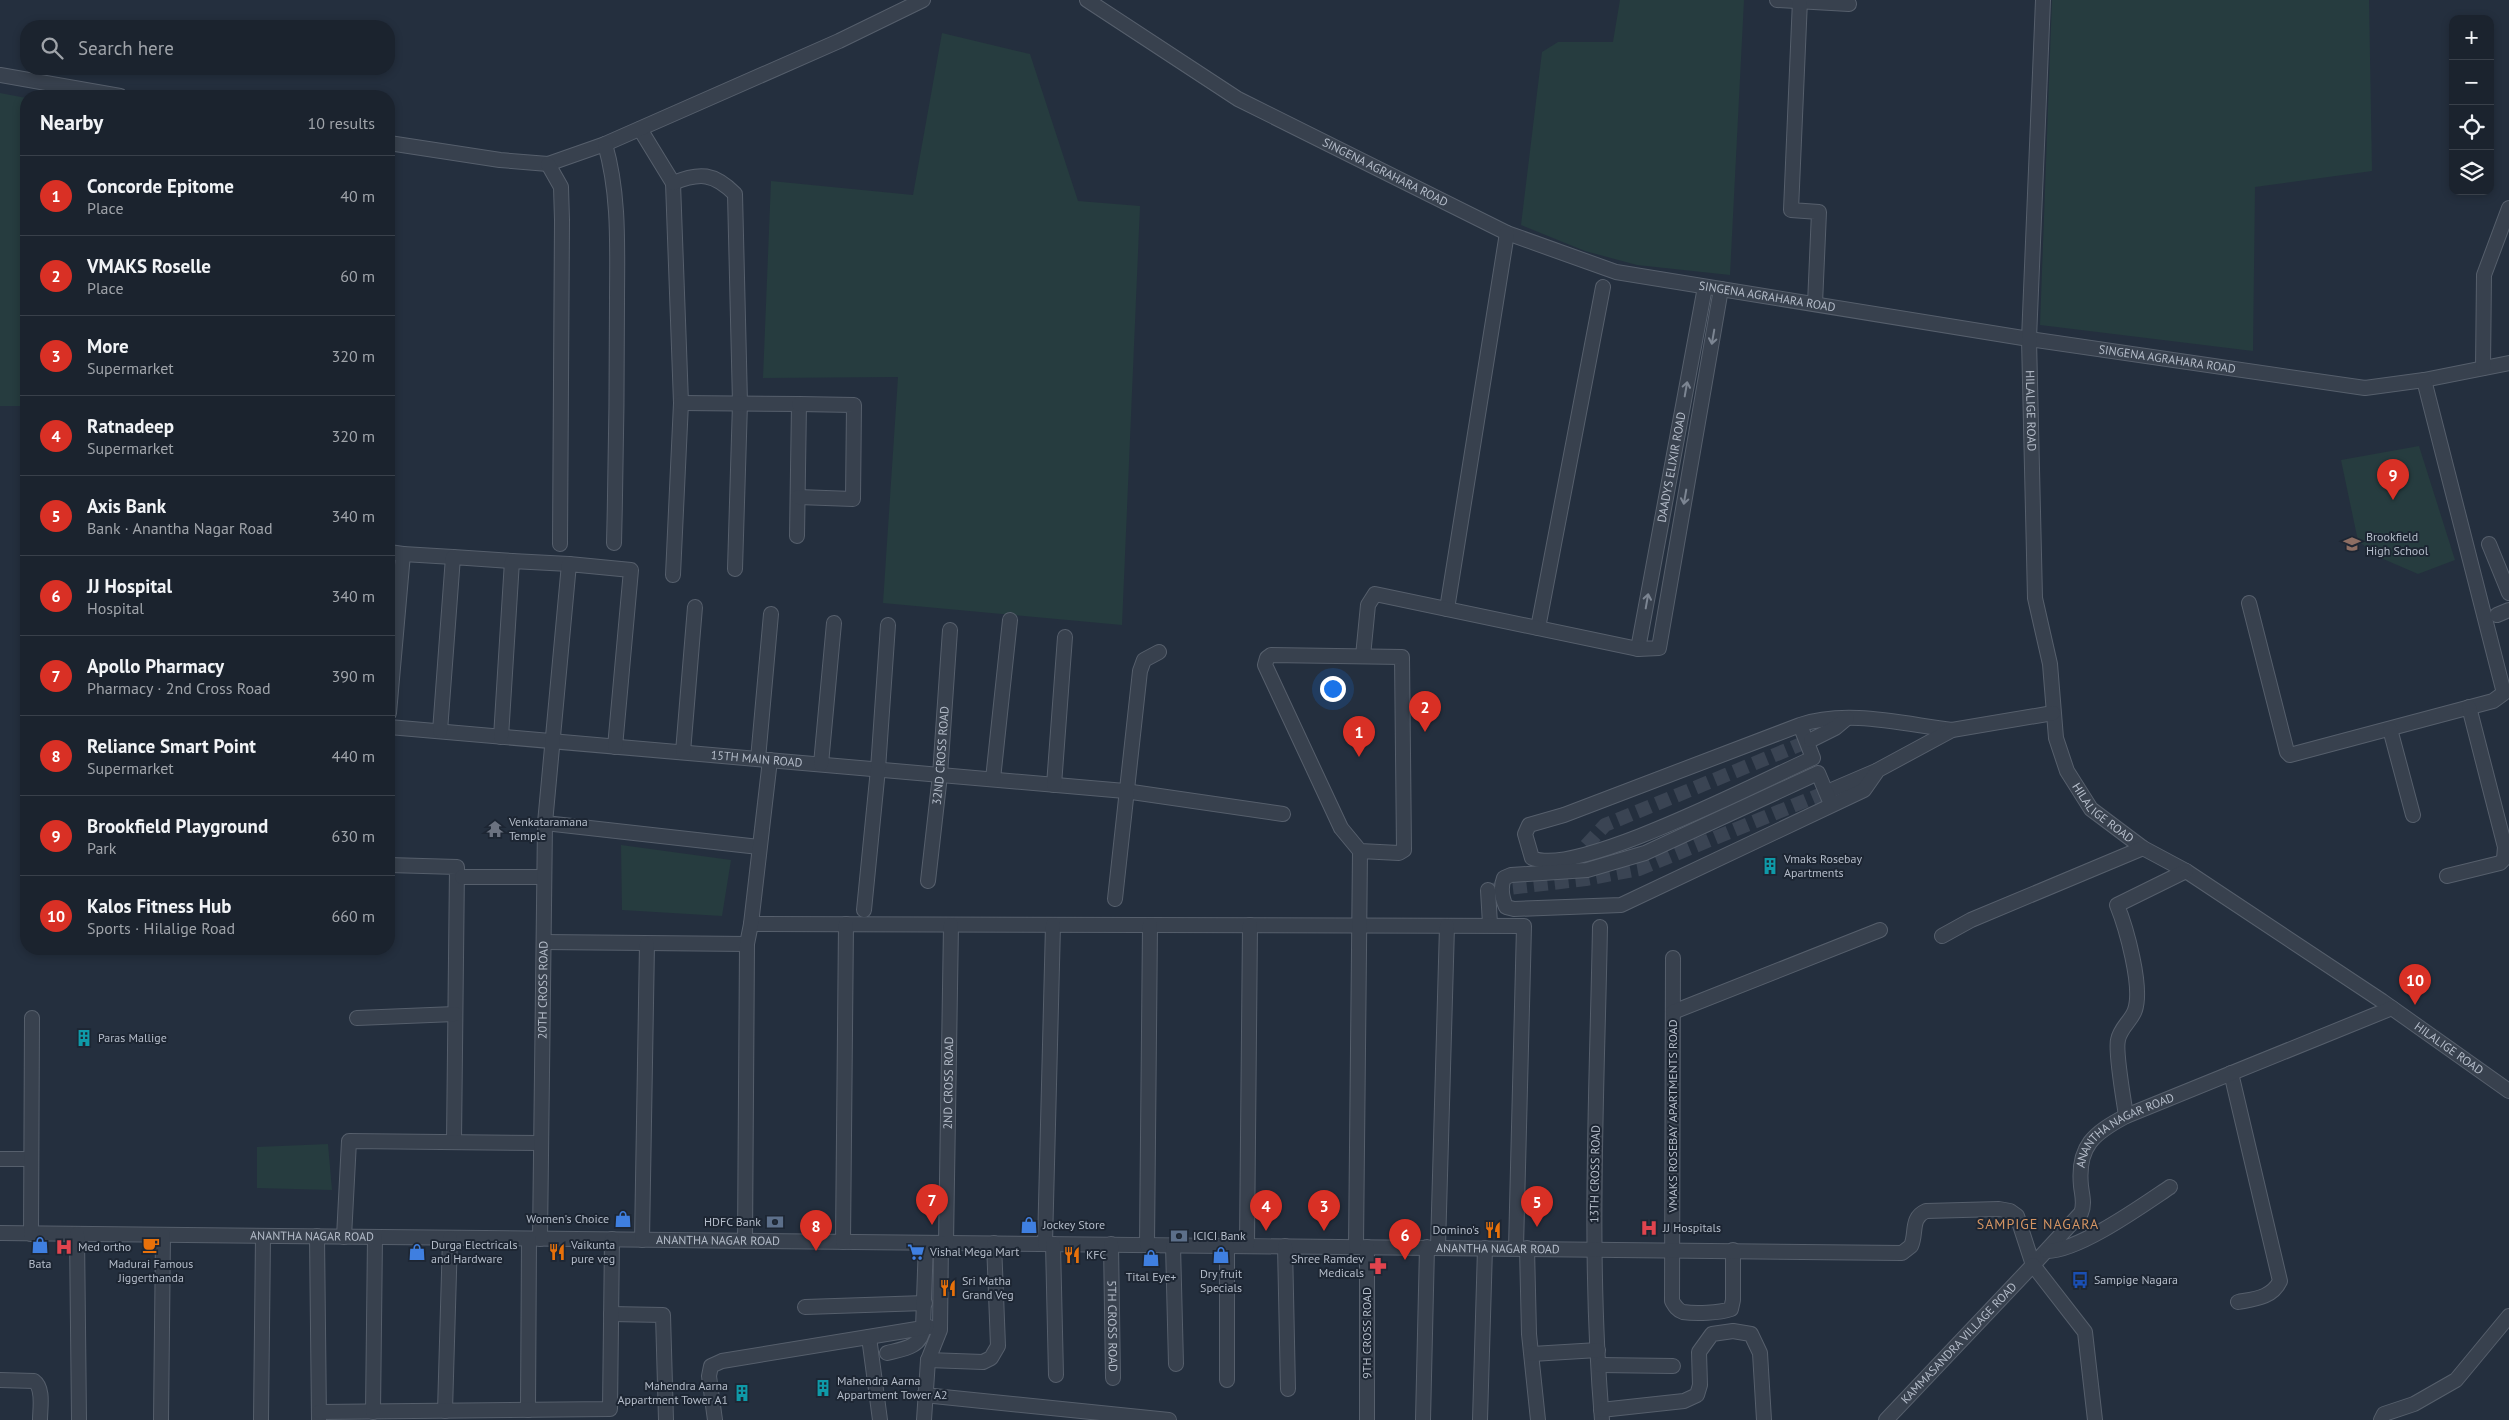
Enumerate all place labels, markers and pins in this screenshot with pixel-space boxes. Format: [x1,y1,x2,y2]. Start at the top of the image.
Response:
pin: 9 [2377,459,2409,500]
place label: Brookfield High School [2366,529,2429,558]
school or university icon: Brookfield High School [2342,534,2362,554]
pin: 2 [1409,691,1441,732]
pin: 1 [1343,716,1375,757]
place label: Venkataramana Temple [508,814,588,843]
temple icon: Venkataramana Temple [485,819,505,839]
place label: Vmaks Rosebay Apartments [1783,851,1862,880]
building icon: Vmaks Rosebay Apartments [1760,856,1780,876]
pin: 10 [2399,964,2431,1005]
building icon: Paras Mallige [74,1028,94,1048]
place label: Paras Mallige [98,1030,167,1045]
pin: 7 [916,1184,948,1225]
pin: 5 [1521,1186,1553,1227]
pin: 4 [1250,1190,1282,1231]
pin: 3 [1308,1190,1340,1231]
shop icon: Women's Choice [613,1209,633,1229]
pin: 8 [800,1210,832,1251]
place label: Women's Choice [526,1211,609,1226]
bank icon: HDFC Bank [765,1212,785,1232]
place label: HDFC Bank [704,1214,761,1229]
shop icon: Jockey Store [1019,1215,1039,1235]
place label: Jockey Store [1042,1217,1105,1232]
hospital icon: JJ Hospitals [1639,1218,1659,1238]
pin: 6 [1389,1219,1421,1260]
restaurant icon: Domino's [1483,1220,1503,1240]
place label: JJ Hospitals [1662,1220,1721,1235]
place label: Domino's [1432,1222,1479,1237]
bank icon: ICICI Bank [1169,1226,1189,1246]
place label: ICICI Bank [1193,1228,1246,1243]
shop icon: Bata [30,1235,50,1255]
cafe icon: Madurai Famous Jiggerthanda [141,1235,161,1255]
hospital icon: Med ortho [54,1237,74,1257]
place label: Durga Electricals and Hardware [431,1237,518,1266]
place label: Vaikunta pure veg [570,1237,615,1266]
place label: Med ortho [78,1239,131,1254]
shop icon: Durga Electricals and Hardware [407,1242,427,1262]
restaurant icon: Vaikunta pure veg [547,1242,567,1262]
supermarket icon: Vishal Mega Mart [906,1242,926,1262]
place label: Vishal Mega Mart [929,1244,1019,1259]
restaurant icon: KFC [1062,1245,1082,1265]
shop icon: Dry fruit Specials [1211,1245,1231,1265]
place label: KFC [1086,1247,1107,1262]
shop icon: Tital Eye+ [1141,1248,1161,1268]
place label: Shree Ramdev Medicals [1291,1251,1364,1280]
place label: Bata [29,1256,52,1271]
place label: Madurai Famous Jiggerthanda [109,1256,193,1285]
pharmacy icon: Shree Ramdev Medicals [1368,1256,1388,1276]
place label: Dry fruit Specials [1200,1266,1242,1295]
place label: Tital Eye+ [1126,1269,1176,1284]
bus stop icon: Sampige Nagara [2070,1270,2090,1290]
place label: Sampige Nagara [2094,1272,2178,1287]
place label: Sri Matha Grand Veg [962,1273,1014,1302]
restaurant icon: Sri Matha Grand Veg [938,1278,958,1298]
place label: Mahendra Aarna Appartment Tower A2 [837,1373,947,1402]
place label: Mahendra Aarna Appartment Tower A1 [618,1378,728,1407]
building icon: Mahendra Aarna Appartment Tower A2 [813,1378,833,1398]
building icon: Mahendra Aarna Appartment Tower A1 [732,1383,752,1403]

